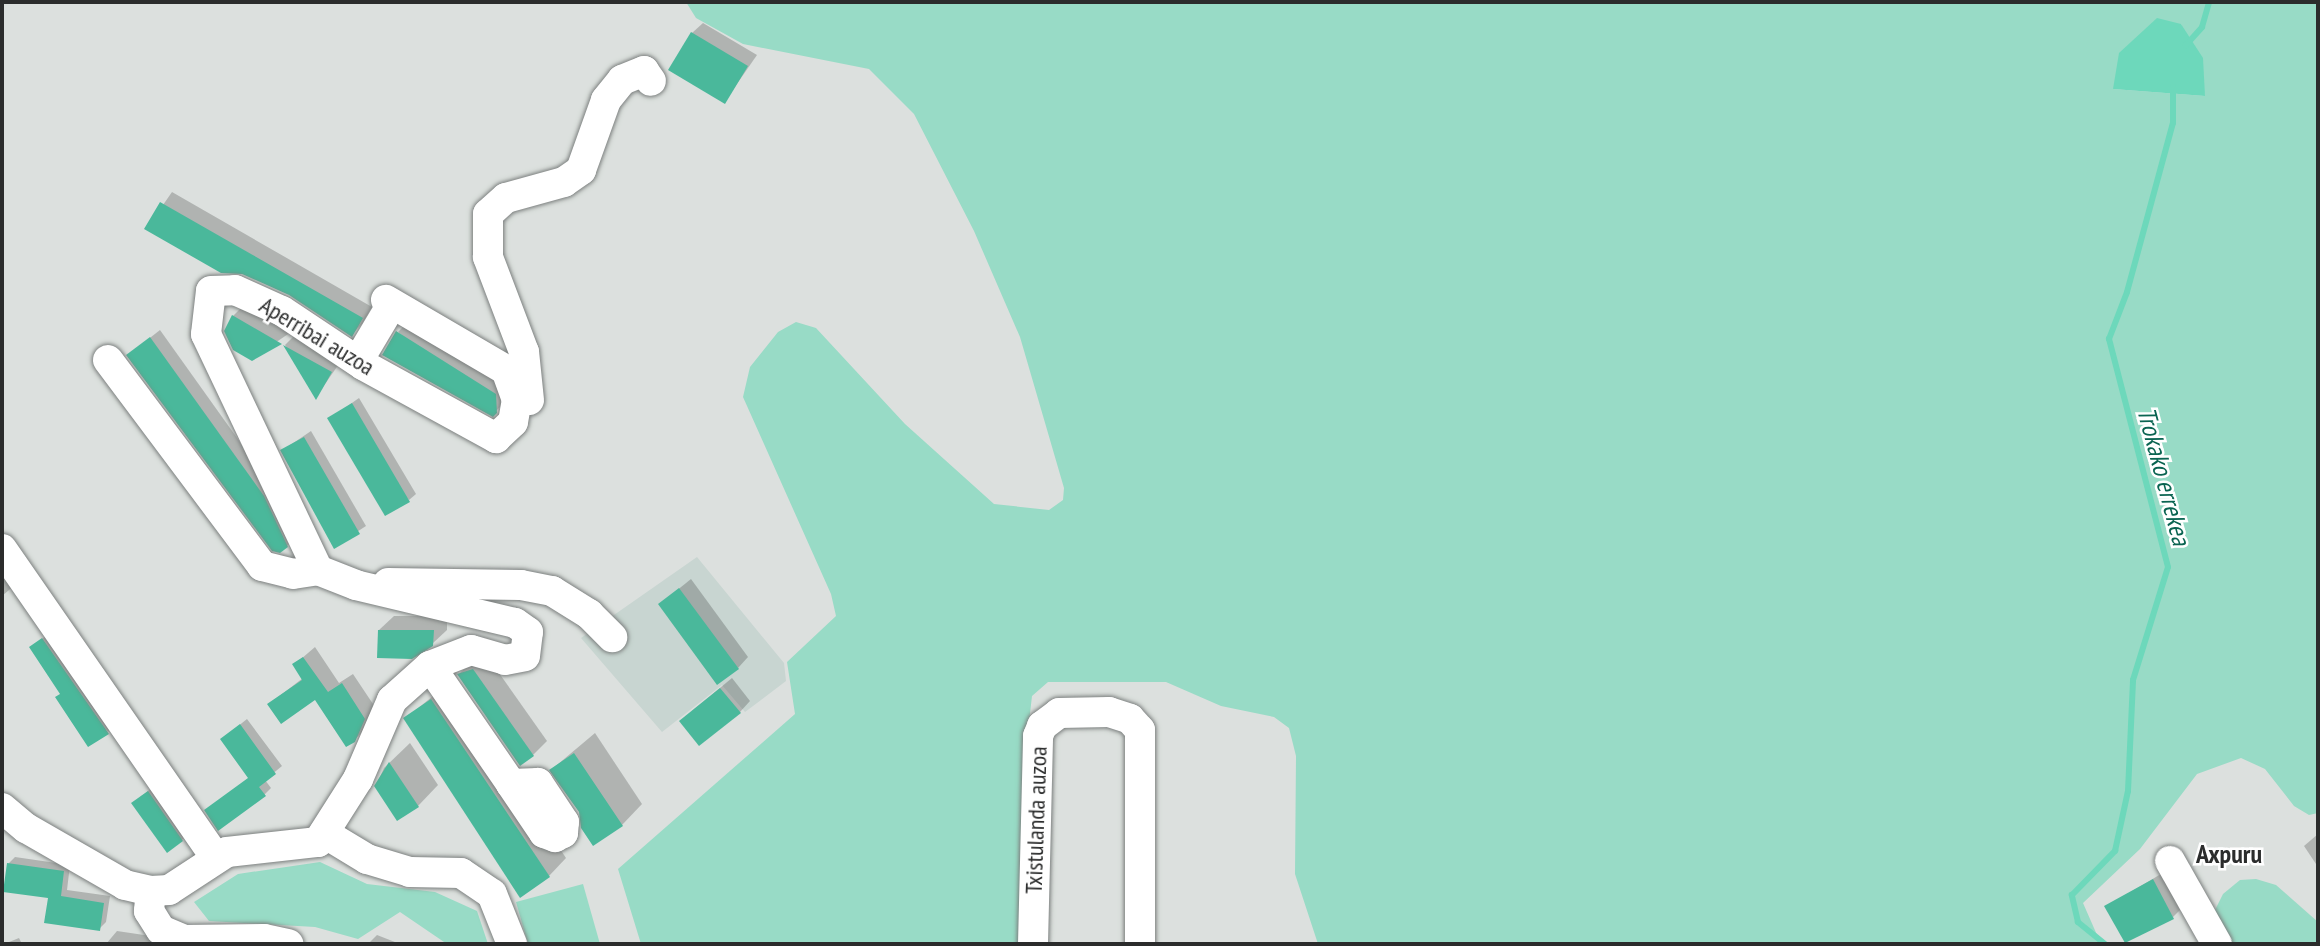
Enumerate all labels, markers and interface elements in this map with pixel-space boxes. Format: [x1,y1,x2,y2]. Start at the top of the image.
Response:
street label: Aperribai auzoa [254,291,380,381]
water label: Trokako errekea [2131,404,2197,548]
street label: Txistulanda auzoa [1019,746,1053,894]
district label: Axpuru [2196,838,2262,870]

